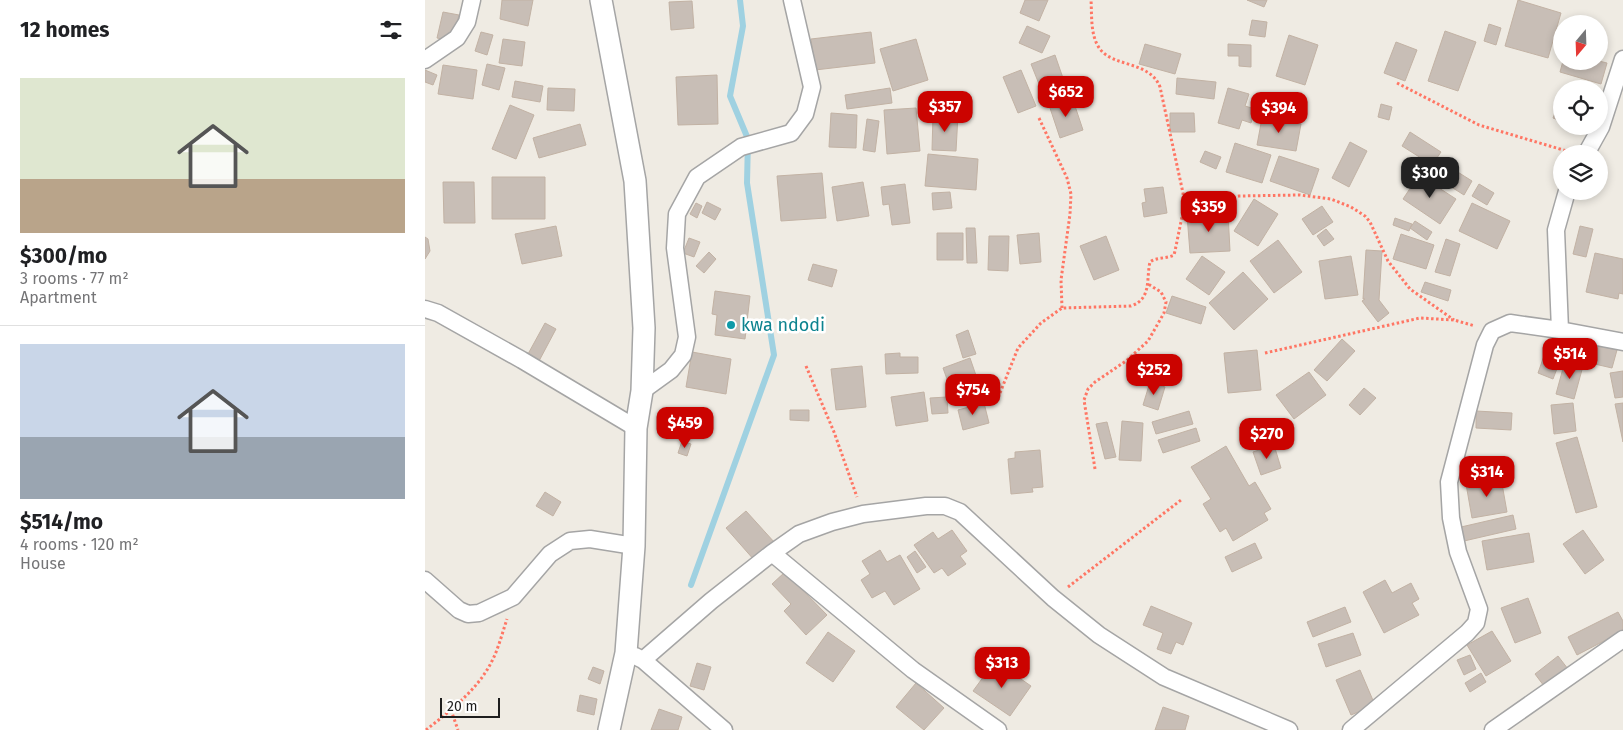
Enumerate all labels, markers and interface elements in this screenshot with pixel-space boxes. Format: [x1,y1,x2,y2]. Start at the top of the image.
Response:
north arrow [1553,15,1607,70]
map controls [1553,15,1608,200]
icon: filters [377,16,405,44]
text: 12 homes [20,17,109,43]
pin: $652 [1036,76,1096,118]
button: locate [1553,80,1608,135]
text: $652 [1049,82,1083,101]
pin: $357 [915,90,975,133]
pin: $394 [1249,92,1309,134]
text: $357 [929,97,961,116]
text: $394 [1262,98,1296,117]
icon: home [168,111,258,201]
button: layers [1553,145,1608,200]
pin: $300 [1400,156,1460,199]
text: $300 [1412,163,1448,182]
pin: $359 [1179,190,1239,233]
text: $359 [1192,197,1226,216]
text: $300/mo [20,243,107,269]
text: 3 rooms · 77 m² [20,269,129,288]
text: Apartment [20,288,97,307]
place label: kwa ndodi [741,314,825,336]
marker: kwa ndodi [725,319,737,331]
pin: $514 [1540,338,1600,380]
text: $514 [1554,344,1586,363]
pin: $252 [1124,354,1184,396]
text: $252 [1137,360,1171,379]
pin: $754 [943,374,1003,416]
icon: home [168,376,258,466]
text: $754 [956,380,990,399]
pin: $459 [655,406,715,449]
text: $459 [668,413,702,432]
pin: $270 [1237,418,1297,460]
text: $270 [1250,424,1284,443]
pin: $314 [1457,456,1517,498]
text: $314 [1470,462,1504,481]
text: $514/mo [20,509,103,535]
text: 4 rooms · 120 m² [20,535,139,554]
text: House [20,554,66,573]
pin: $313 [972,646,1032,689]
text: $313 [986,653,1018,672]
scale bar [440,695,500,718]
text: 20 m [447,698,477,715]

